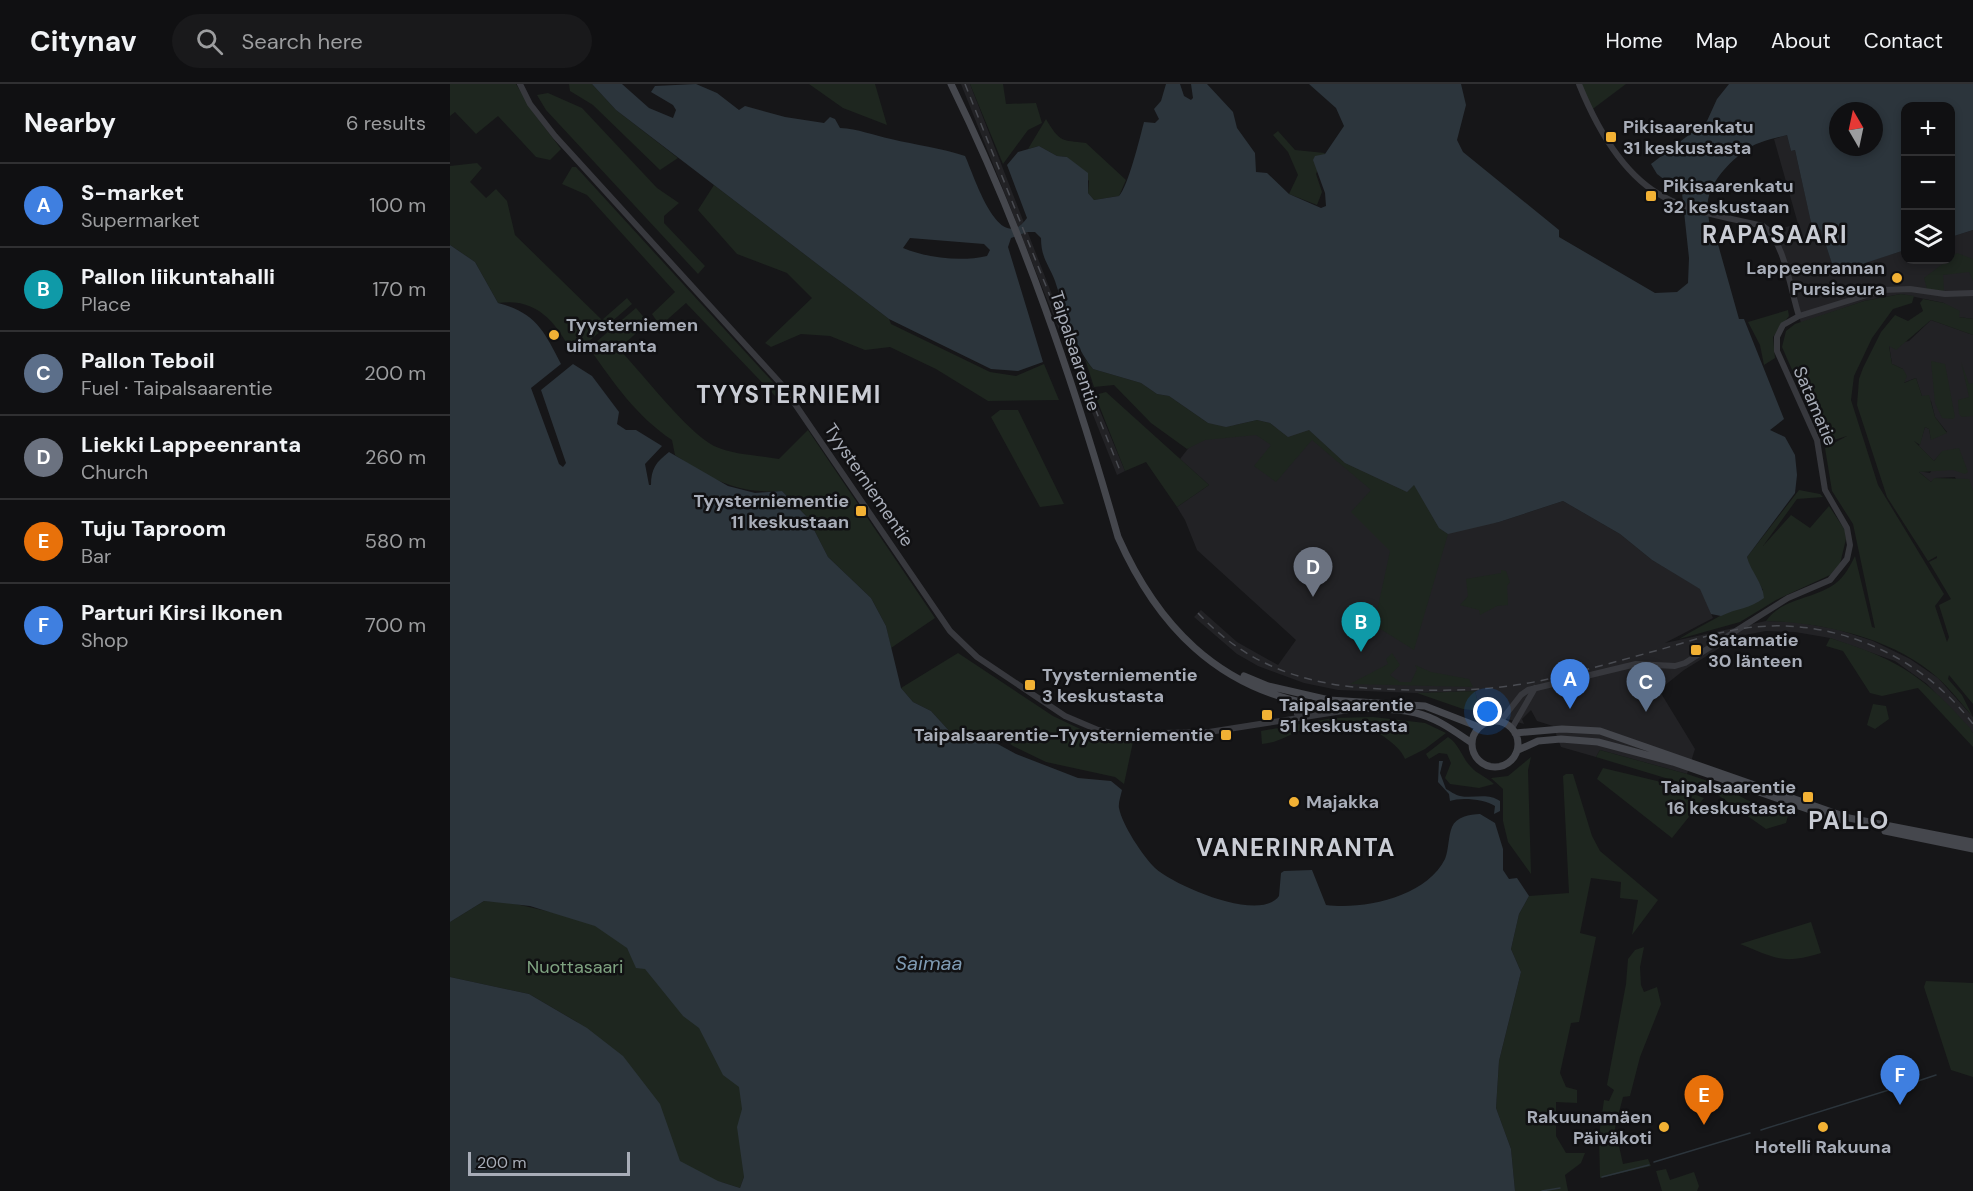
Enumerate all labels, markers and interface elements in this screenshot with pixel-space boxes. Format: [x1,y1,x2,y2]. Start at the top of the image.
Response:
search box [172,14,592,68]
text: Citynav [30,23,136,60]
icon: search [193,25,226,58]
text: Search here [241,27,363,56]
text: Home [1605,27,1663,55]
text: Map [1696,27,1738,55]
text: About [1771,27,1831,55]
text: Contact [1864,27,1943,55]
north arrow [1829,102,1883,156]
map controls [1901,102,1955,264]
button: + [1901,102,1955,156]
text: Nearby [24,106,116,140]
text: 6 results [346,110,426,136]
place label: Pikisaarenkatu 31 keskustasta [1623,115,1754,160]
marker: Pikisaarenkatu 31 keskustasta [1604,130,1618,144]
button: − [1901,156,1955,210]
place label: Pikisaarenkatu 32 keskustaan [1663,174,1794,219]
text: S-market [81,178,184,207]
marker: Pikisaarenkatu 32 keskustaan [1644,189,1658,203]
text: A [36,192,51,218]
text: 100 m [369,192,426,218]
text: Supermarket [81,207,200,233]
button: layers [1901,210,1955,264]
district label: RAPASAARI [1702,219,1848,250]
place label: Lappeenrannan Pursiseura [1746,256,1885,301]
text: Pallon liikuntahalli [81,262,275,291]
marker: Lappeenrannan Pursiseura [1890,271,1904,285]
text: B [37,276,50,302]
text: 170 m [373,276,426,302]
street label: Taipalsaarentie [1044,288,1106,414]
text: Place [81,291,131,317]
place label: Tyysterniemen uimaranta [566,313,698,358]
marker: Tyysterniemen uimaranta [547,328,561,342]
text: Pallon Teboil [81,346,215,375]
text: C [36,360,51,386]
text: 200 m [364,360,426,386]
street label: Satamatie [1788,363,1842,449]
text: Fuel · Taipalsaarentie [81,375,273,401]
district label: TYYSTERNIEMI [696,379,882,410]
street label: Tyysterniementie [819,419,919,551]
text: Liekki Lappeenranta [81,430,301,459]
text: D [36,444,51,470]
text: 260 m [365,444,426,470]
text: Church [81,459,148,485]
place label: Tyysterniementie 11 keskustaan [693,489,849,534]
marker: Tyysterniementie 11 keskustaan [854,504,868,518]
text: Tuju Taproom [81,514,226,543]
text: E [38,528,49,554]
text: 580 m [365,528,426,554]
text: Bar [81,543,111,569]
pin: D [1294,548,1332,597]
text: Parturi Kirsi Ikonen [81,598,283,627]
pin: B [1342,602,1380,652]
text: F [38,612,49,638]
text: 700 m [365,612,426,638]
text: Shop [81,627,128,653]
place label: Satamatie 30 länteen [1708,628,1803,673]
marker: Satamatie 30 länteen [1689,643,1703,657]
pin: A [1550,660,1590,709]
pin: C [1626,662,1666,712]
place label: Tyysterniementie 3 keskustasta [1042,663,1198,708]
marker: Tyysterniementie 3 keskustasta [1023,678,1037,692]
place label: Taipalsaarentie 51 keskustasta [1279,693,1414,738]
your location [1473,697,1502,726]
marker: Taipalsaarentie 51 keskustasta [1260,708,1274,722]
place label: Taipalsaarentie-Tyysterniementie [914,723,1214,747]
marker: Taipalsaarentie-Tyysterniementie [1219,728,1233,742]
place label: Taipalsaarentie 16 keskustasta [1661,775,1796,820]
place label: Majakka [1306,790,1379,814]
marker: Taipalsaarentie 16 keskustasta [1801,790,1815,804]
marker: Majakka [1287,795,1301,809]
district label: PALLO [1808,805,1890,836]
district label: VANERINRANTA [1196,832,1396,863]
water label: Saimaa [895,950,963,976]
park label: Nuottasaari [527,955,623,979]
pin: F [1880,1056,1920,1105]
pin: E [1684,1076,1724,1125]
place label: Rakuunamäen Päiväkoti [1527,1105,1652,1150]
marker: Rakuunamäen Päiväkoti [1657,1120,1671,1134]
marker: Hotelli Rakuuna [1816,1120,1830,1134]
place label: Hotelli Rakuuna [1755,1135,1891,1159]
scale bar [468,1149,630,1176]
text: 200 m [477,1152,526,1173]

